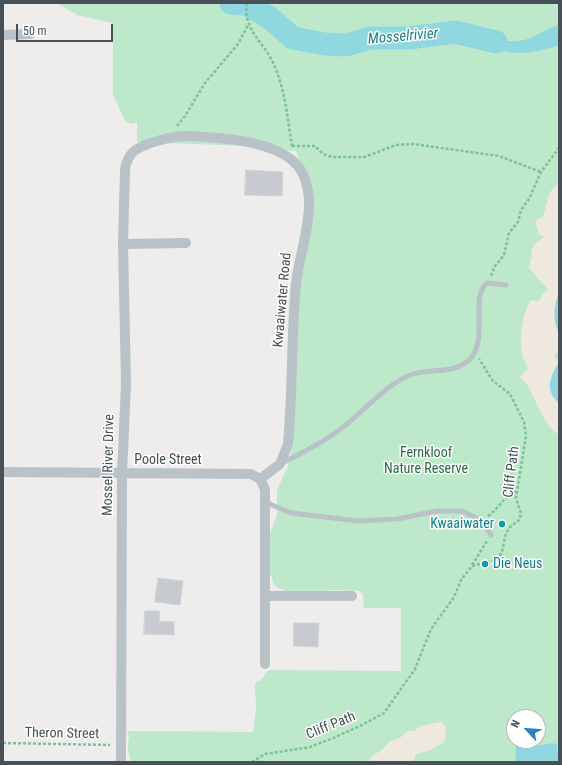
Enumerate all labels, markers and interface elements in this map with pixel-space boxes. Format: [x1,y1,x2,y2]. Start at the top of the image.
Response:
scale bar [18,16,115,42]
text: 50 m [23,24,47,38]
water label: Mosselrivier [367,25,439,49]
street label: Kwaaiwater Road [270,252,296,348]
street label: Mossel River Drive [100,414,118,516]
park label: Fernkloof Nature Reserve [384,445,468,478]
street label: Cliff Path [501,445,523,499]
street label: Poole Street [134,452,202,468]
place label: Kwaaiwater [430,516,494,532]
marker: Kwaaiwater [497,519,507,529]
place label: Die Neus [493,556,542,572]
marker: Die Neus [480,559,490,569]
street label: Cliff Path [304,709,358,743]
north arrow [506,709,546,749]
text: N [508,718,523,730]
street label: Theron Street [25,725,99,743]

